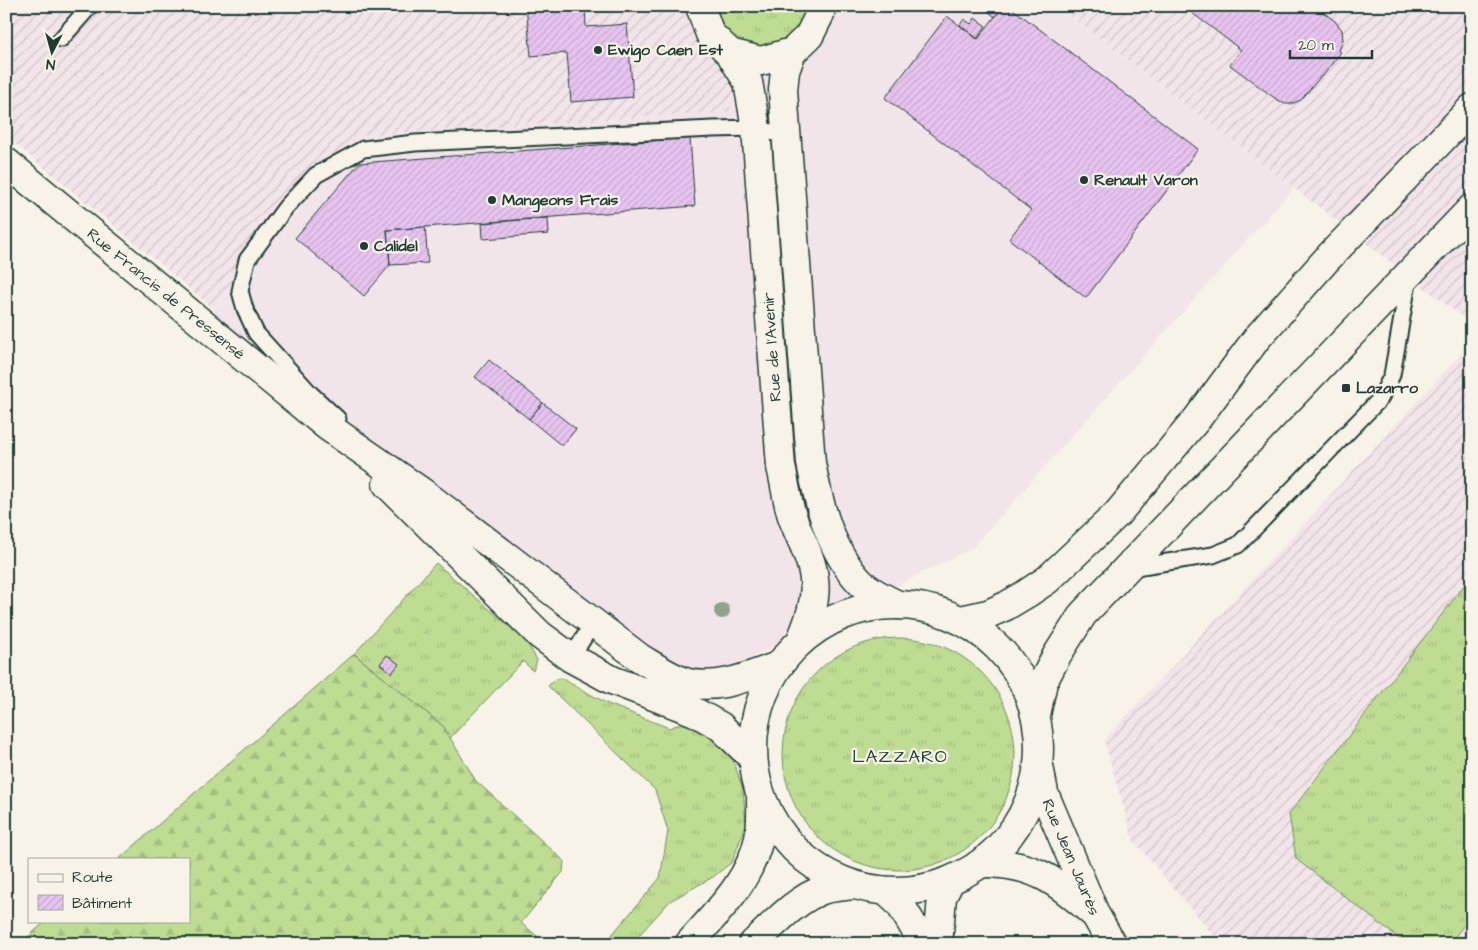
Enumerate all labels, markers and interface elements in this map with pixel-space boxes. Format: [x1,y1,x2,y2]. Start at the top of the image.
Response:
north arrow [28,28,78,78]
scale bar [1290,28,1373,60]
text: 20 m [1298,35,1334,56]
place label: Ewigo Caen Est [608,39,724,63]
marker: Ewigo Caen Est [592,44,604,56]
text: N [45,54,56,74]
place label: Renault Varon [1094,169,1198,191]
marker: Renault Varon [1078,174,1090,186]
place label: Mangeons Frais [502,189,618,213]
marker: Mangeons Frais [486,194,498,206]
street label: Rue Francis de Pressensé [82,223,250,365]
place label: Calidel [374,235,418,257]
marker: Calidel [358,240,370,252]
street label: Rue de l'Avenir [757,291,787,402]
place label: Lazarro [1356,377,1419,399]
marker: Lazarro [1340,382,1352,394]
district label: LAZZARO [852,744,948,769]
street label: Rue Jean Jaurès [1037,795,1105,919]
legend [28,858,190,922]
text: Route [72,867,113,888]
text: Bâtiment [72,893,132,914]

